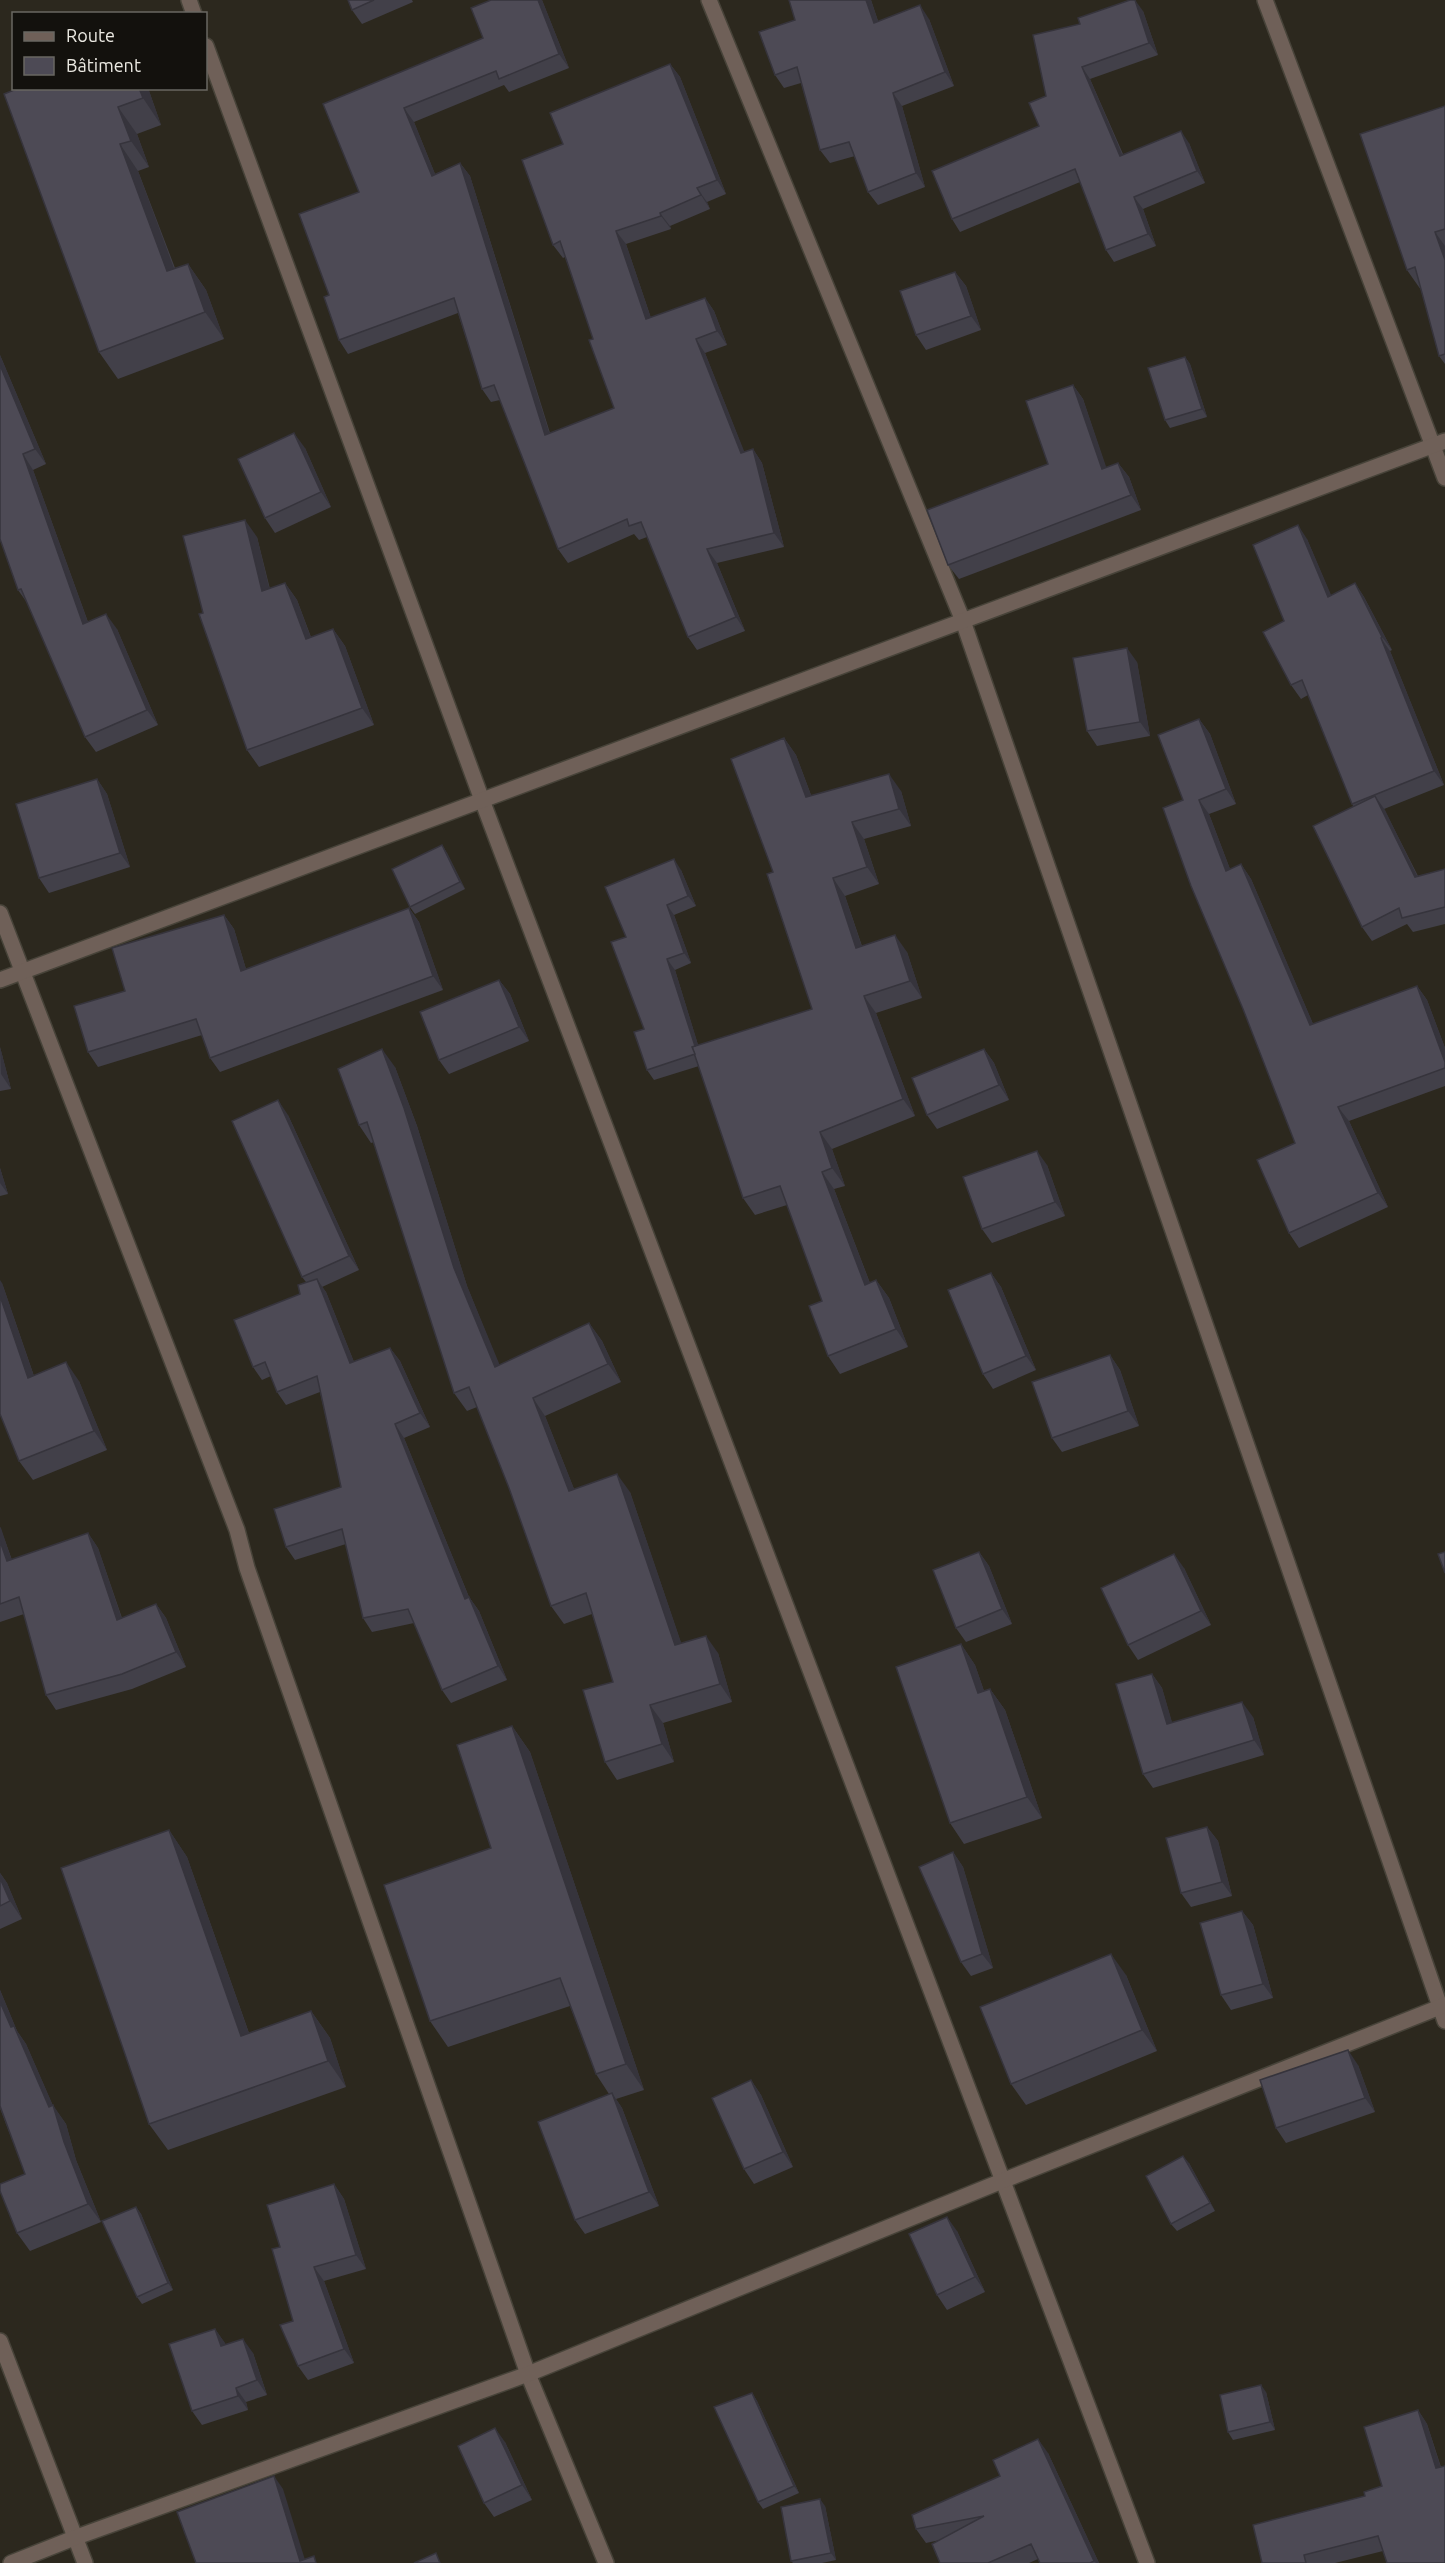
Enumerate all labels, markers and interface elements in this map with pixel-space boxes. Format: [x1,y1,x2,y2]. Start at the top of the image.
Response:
legend [12,12,207,90]
text: Route [66,25,115,45]
text: Bâtiment [66,55,141,75]

